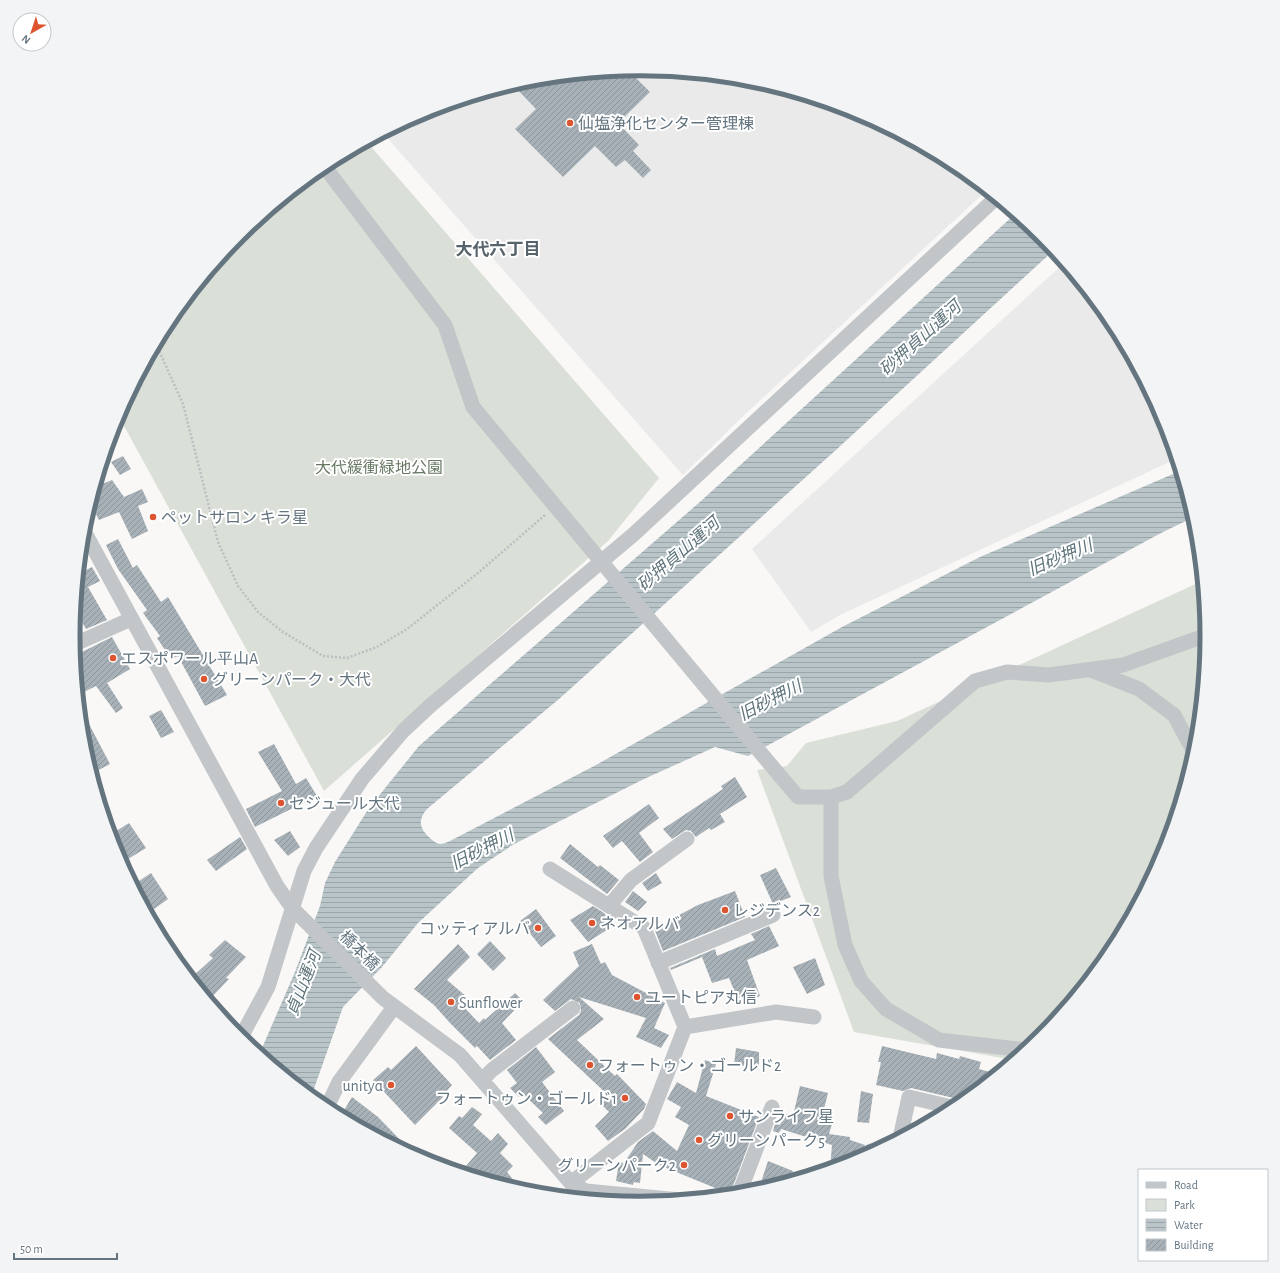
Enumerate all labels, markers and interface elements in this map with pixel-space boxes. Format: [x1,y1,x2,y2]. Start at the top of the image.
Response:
north arrow [12,12,52,52]
text: N [20,33,32,46]
place label: 仙塩浄化センター管理棟 [578,115,754,132]
marker: 仙塩浄化センター管理棟 [565,118,575,128]
district label: 大代六丁目 [456,240,541,258]
water label: 砂押貞山運河 [876,295,966,379]
park label: 大代緩衝緑地公園 [315,458,443,476]
place label: ペットサロン キラ星 [161,510,308,526]
marker: ペットサロン キラ星 [148,512,158,522]
water label: 砂押貞山運河 [634,512,725,594]
water label: 旧砂押川 [1025,535,1097,579]
place label: エスポワール平山A [121,651,258,667]
marker: エスポワール平山A [108,653,118,663]
place label: グリーンパーク・大代 [212,671,371,688]
marker: グリーンパーク・大代 [199,674,209,684]
water label: 旧砂押川 [736,676,806,723]
place label: セジュール大代 [289,795,400,812]
marker: セジュール大代 [276,798,286,808]
water label: 旧砂押川 [448,825,518,872]
place label: レジデンス2 [733,902,820,919]
marker: レジデンス2 [720,905,730,915]
place label: ネオアルバ [600,915,680,932]
marker: ネオアルバ [587,918,597,928]
place label: コッティアルバ [419,920,530,937]
marker: コッティアルバ [533,923,543,933]
street label: 橋本橋 [337,927,383,973]
water label: 貞山運河 [282,945,325,1018]
place label: ユートピア丸信 [645,989,757,1006]
marker: ユートピア丸信 [632,992,642,1002]
place label: Sunflower [459,995,523,1011]
marker: Sunflower [446,997,456,1007]
place label: フォートゥン・ゴールド2 [598,1057,781,1074]
marker: フォートゥン・ゴールド2 [585,1060,595,1070]
place label: unityα [343,1078,383,1095]
marker: unityα [386,1080,396,1090]
place label: フォートゥン・ゴールド1 [435,1090,617,1107]
marker: フォートゥン・ゴールド1 [620,1093,630,1103]
place label: サンライフ星 [738,1109,834,1125]
marker: サンライフ星 [725,1111,735,1121]
place label: グリーンパーク5 [707,1132,825,1149]
marker: グリーンパーク5 [694,1135,704,1145]
place label: グリーンパーク2 [558,1157,676,1174]
marker: グリーンパーク2 [679,1160,689,1170]
legend [1138,1169,1268,1261]
text: Road [1174,1179,1198,1191]
text: Park [1174,1199,1195,1211]
text: Water [1174,1219,1203,1231]
scale bar [14,1235,117,1261]
text: Building [1174,1239,1214,1251]
text: 50 m [20,1243,43,1255]

